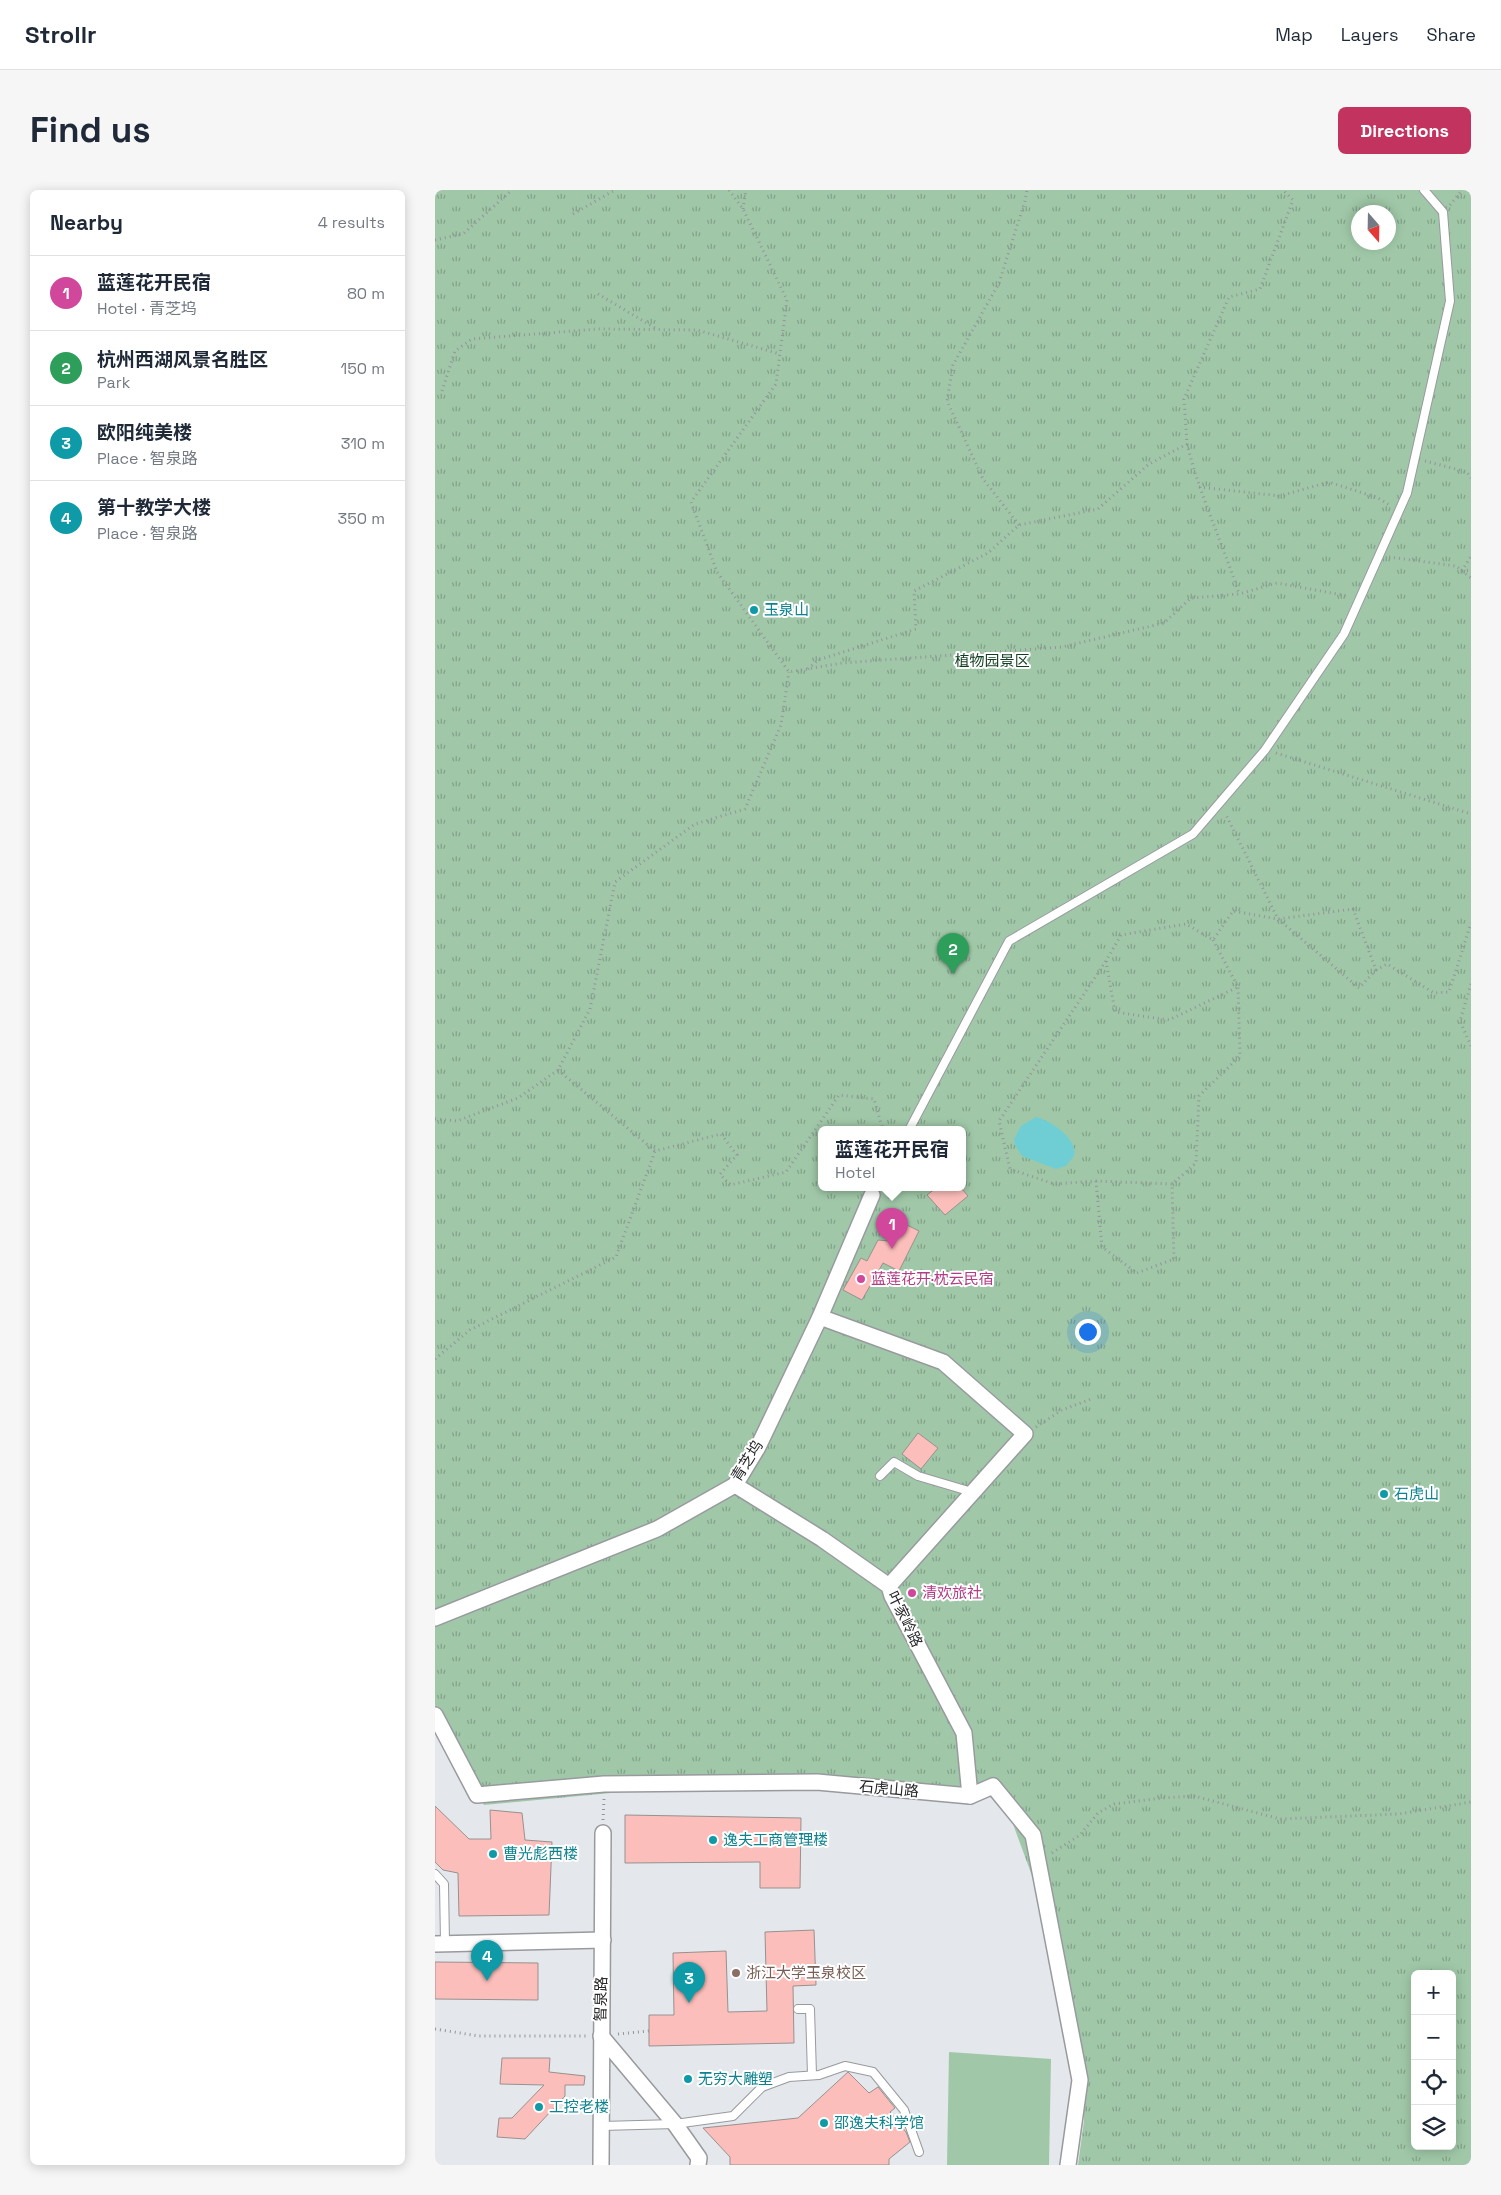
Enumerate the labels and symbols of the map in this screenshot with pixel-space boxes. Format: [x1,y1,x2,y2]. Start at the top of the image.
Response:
north arrow [1351,205,1396,250]
place label: 玉泉山 [764,600,809,619]
marker: 玉泉山 [748,604,760,616]
park label: 植物园景区 [954,651,1030,670]
pin: 2 [937,933,969,974]
pin: 1 [876,1208,908,1249]
place label: 蓝莲花开·枕云民宿 [871,1269,994,1288]
marker: 蓝莲花开·枕云民宿 [855,1273,867,1285]
your location [1075,1319,1101,1345]
street label: 青芝坞 [727,1437,767,1485]
place label: 石虎山 [1394,1484,1439,1503]
marker: 石虎山 [1378,1488,1390,1500]
place label: 清欢旅社 [922,1583,982,1602]
marker: 清欢旅社 [906,1587,918,1599]
street label: 叶家岭路 [884,1588,927,1650]
street label: 石虎山路 [858,1776,920,1801]
place label: 逸夫工商管理楼 [723,1830,828,1849]
marker: 逸夫工商管理楼 [707,1834,719,1846]
place label: 曹光彪西楼 [503,1844,578,1863]
marker: 曹光彪西楼 [487,1848,499,1860]
pin: 4 [471,1940,503,1981]
pin: 3 [673,1962,705,2003]
place label: 浙江大学玉泉校区 [746,1963,866,1982]
marker: 浙江大学玉泉校区 [730,1967,742,1979]
street label: 智泉路 [591,1976,610,2022]
place label: 无穷大雕塑 [698,2069,773,2088]
marker: 无穷大雕塑 [682,2073,694,2085]
place label: 工控老楼 [549,2097,609,2116]
marker: 工控老楼 [533,2101,545,2113]
place label: 邵逸夫科学馆 [834,2113,924,2132]
marker: 邵逸夫科学馆 [818,2117,830,2129]

